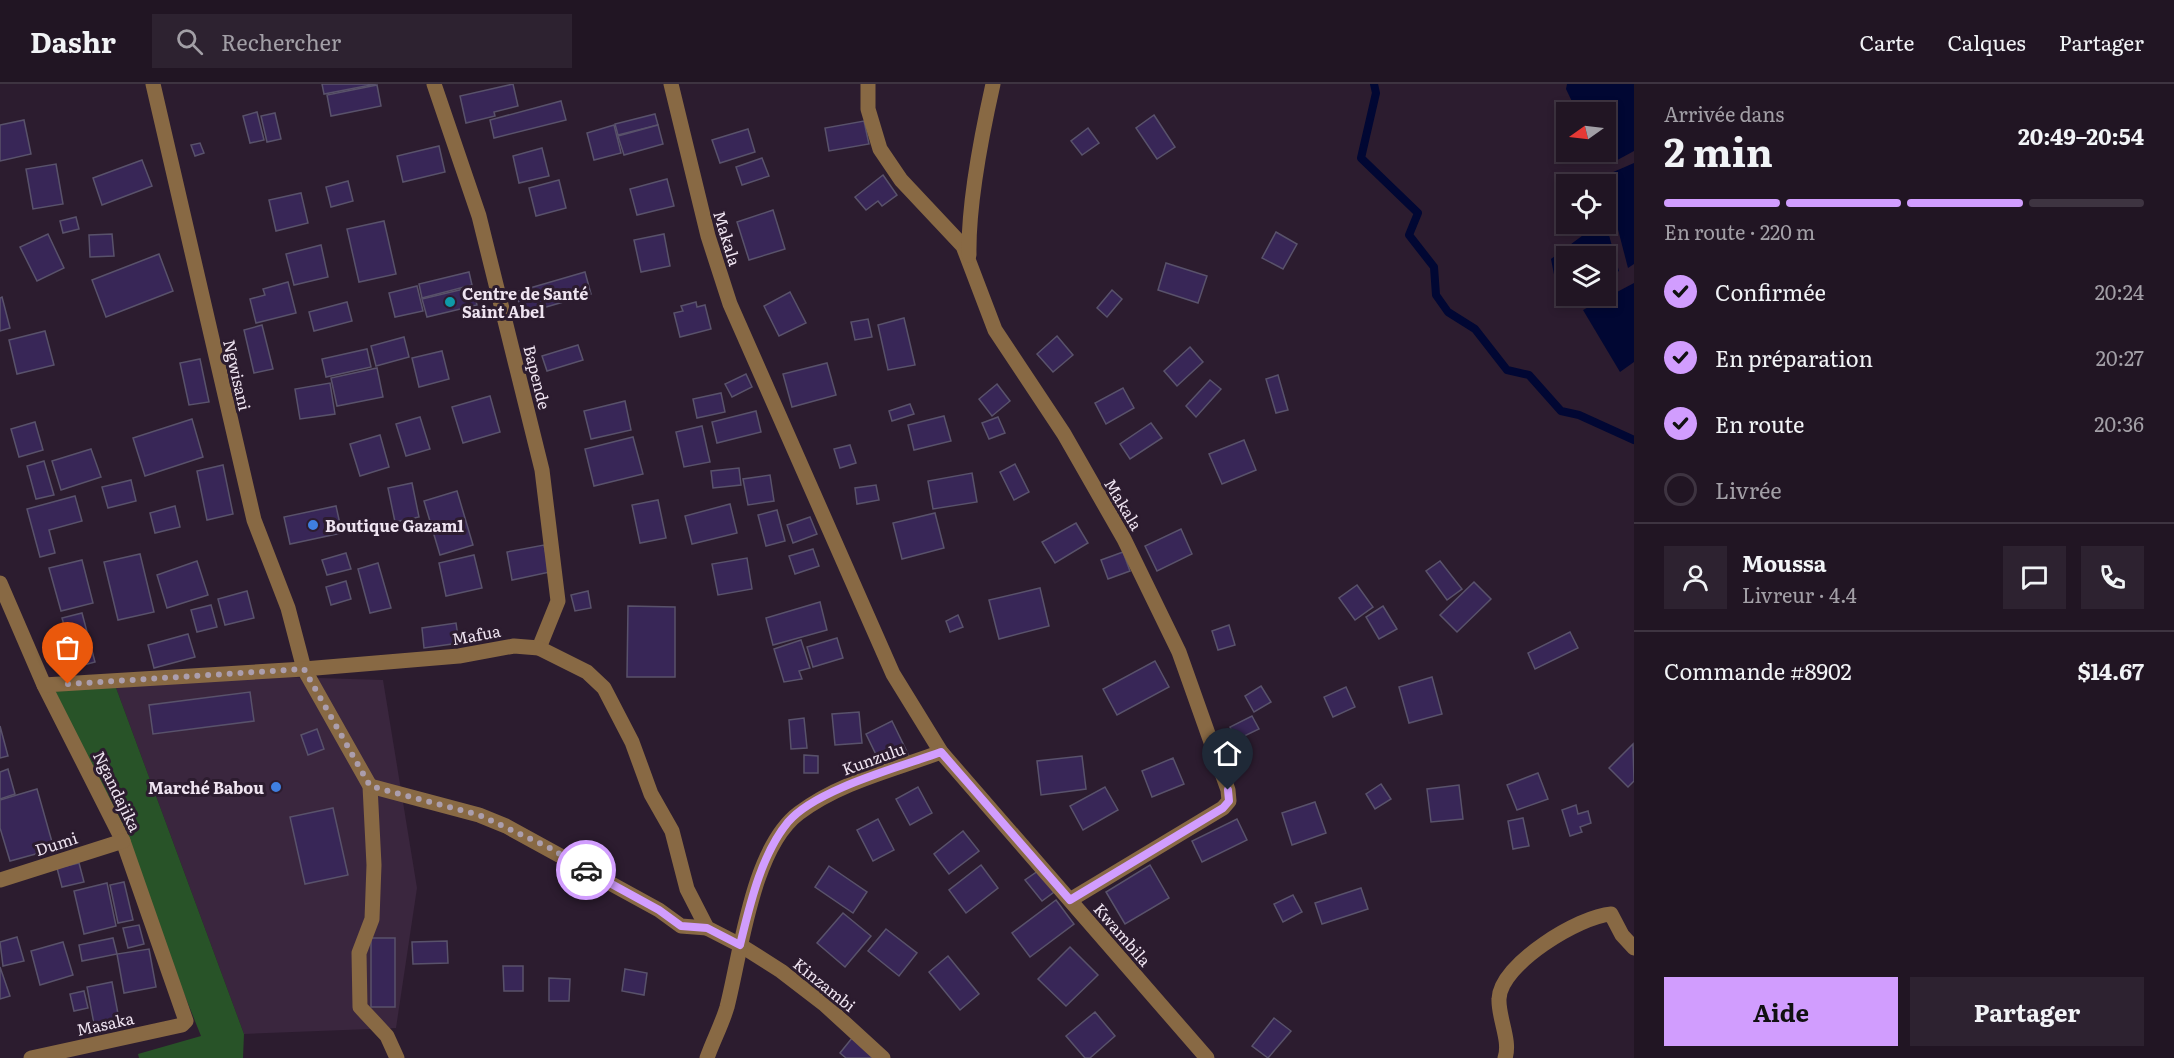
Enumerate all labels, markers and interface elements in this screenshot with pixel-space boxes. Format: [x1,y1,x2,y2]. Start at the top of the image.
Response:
search box [152,14,572,68]
text: Dashr [30,20,116,62]
icon: search [173,25,206,58]
text: Rechercher [221,25,341,58]
text: Carte [1860,26,1914,57]
text: Calques [1947,26,2026,57]
text: Partager [2059,26,2144,57]
text: Arrivée dans [1664,98,1784,128]
north arrow [1556,102,1616,162]
map controls [1556,102,1616,306]
text: 20:49–20:54 [2018,119,2144,152]
text: 2 min [1664,121,1773,179]
button: locate [1556,174,1616,234]
street label: Makala [708,207,748,269]
text: En route · 220 m [1664,216,1815,246]
button: layers [1556,246,1616,306]
icon: check [1664,275,1697,308]
text: Confirmée [1715,275,1826,308]
text: 20:24 [2095,276,2144,306]
place label: Centre de Santé Saint Abel [462,281,588,323]
marker: Centre de Santé Saint Abel [443,295,457,309]
street label: Ngwisani [218,337,258,413]
icon: check [1664,341,1697,374]
text: En préparation [1715,341,1873,374]
street label: Bapende [518,342,558,412]
text: 20:27 [2096,342,2144,372]
icon: check [1664,407,1697,440]
text: En route [1715,407,1804,440]
text: 20:36 [2094,408,2144,438]
text: Livrée [1715,473,1782,506]
street label: Makala [1099,474,1149,535]
place label: Boutique Gazam1 [325,513,464,537]
marker: Boutique Gazam1 [306,518,320,532]
button: person [1664,546,1727,609]
text: Moussa [1742,546,1827,579]
button: chat [2003,546,2066,609]
button: phone [2081,546,2144,609]
text: Livreur · 4.4 [1742,579,1857,609]
street label: Mafua [450,618,503,650]
pin [42,622,93,684]
icon: bag [51,631,84,664]
text: Commande #8902 [1664,654,1852,687]
text: $14.67 [2077,654,2144,687]
pin [1202,728,1253,790]
street label: Kunzulu [838,736,908,780]
icon: home [1211,737,1244,770]
street label: Ngandajika [88,747,148,836]
place label: Marché Babou [148,775,264,799]
marker: Marché Babou [269,780,283,794]
street label: Dumi [32,825,80,861]
courier [556,840,616,900]
icon: car [570,854,603,887]
street label: Kwambila [1089,897,1158,971]
street label: Kinzambi [789,951,861,1017]
button: Aide [1664,977,1898,1046]
button: Partager [1910,977,2144,1046]
street label: Masaka [74,1005,136,1041]

